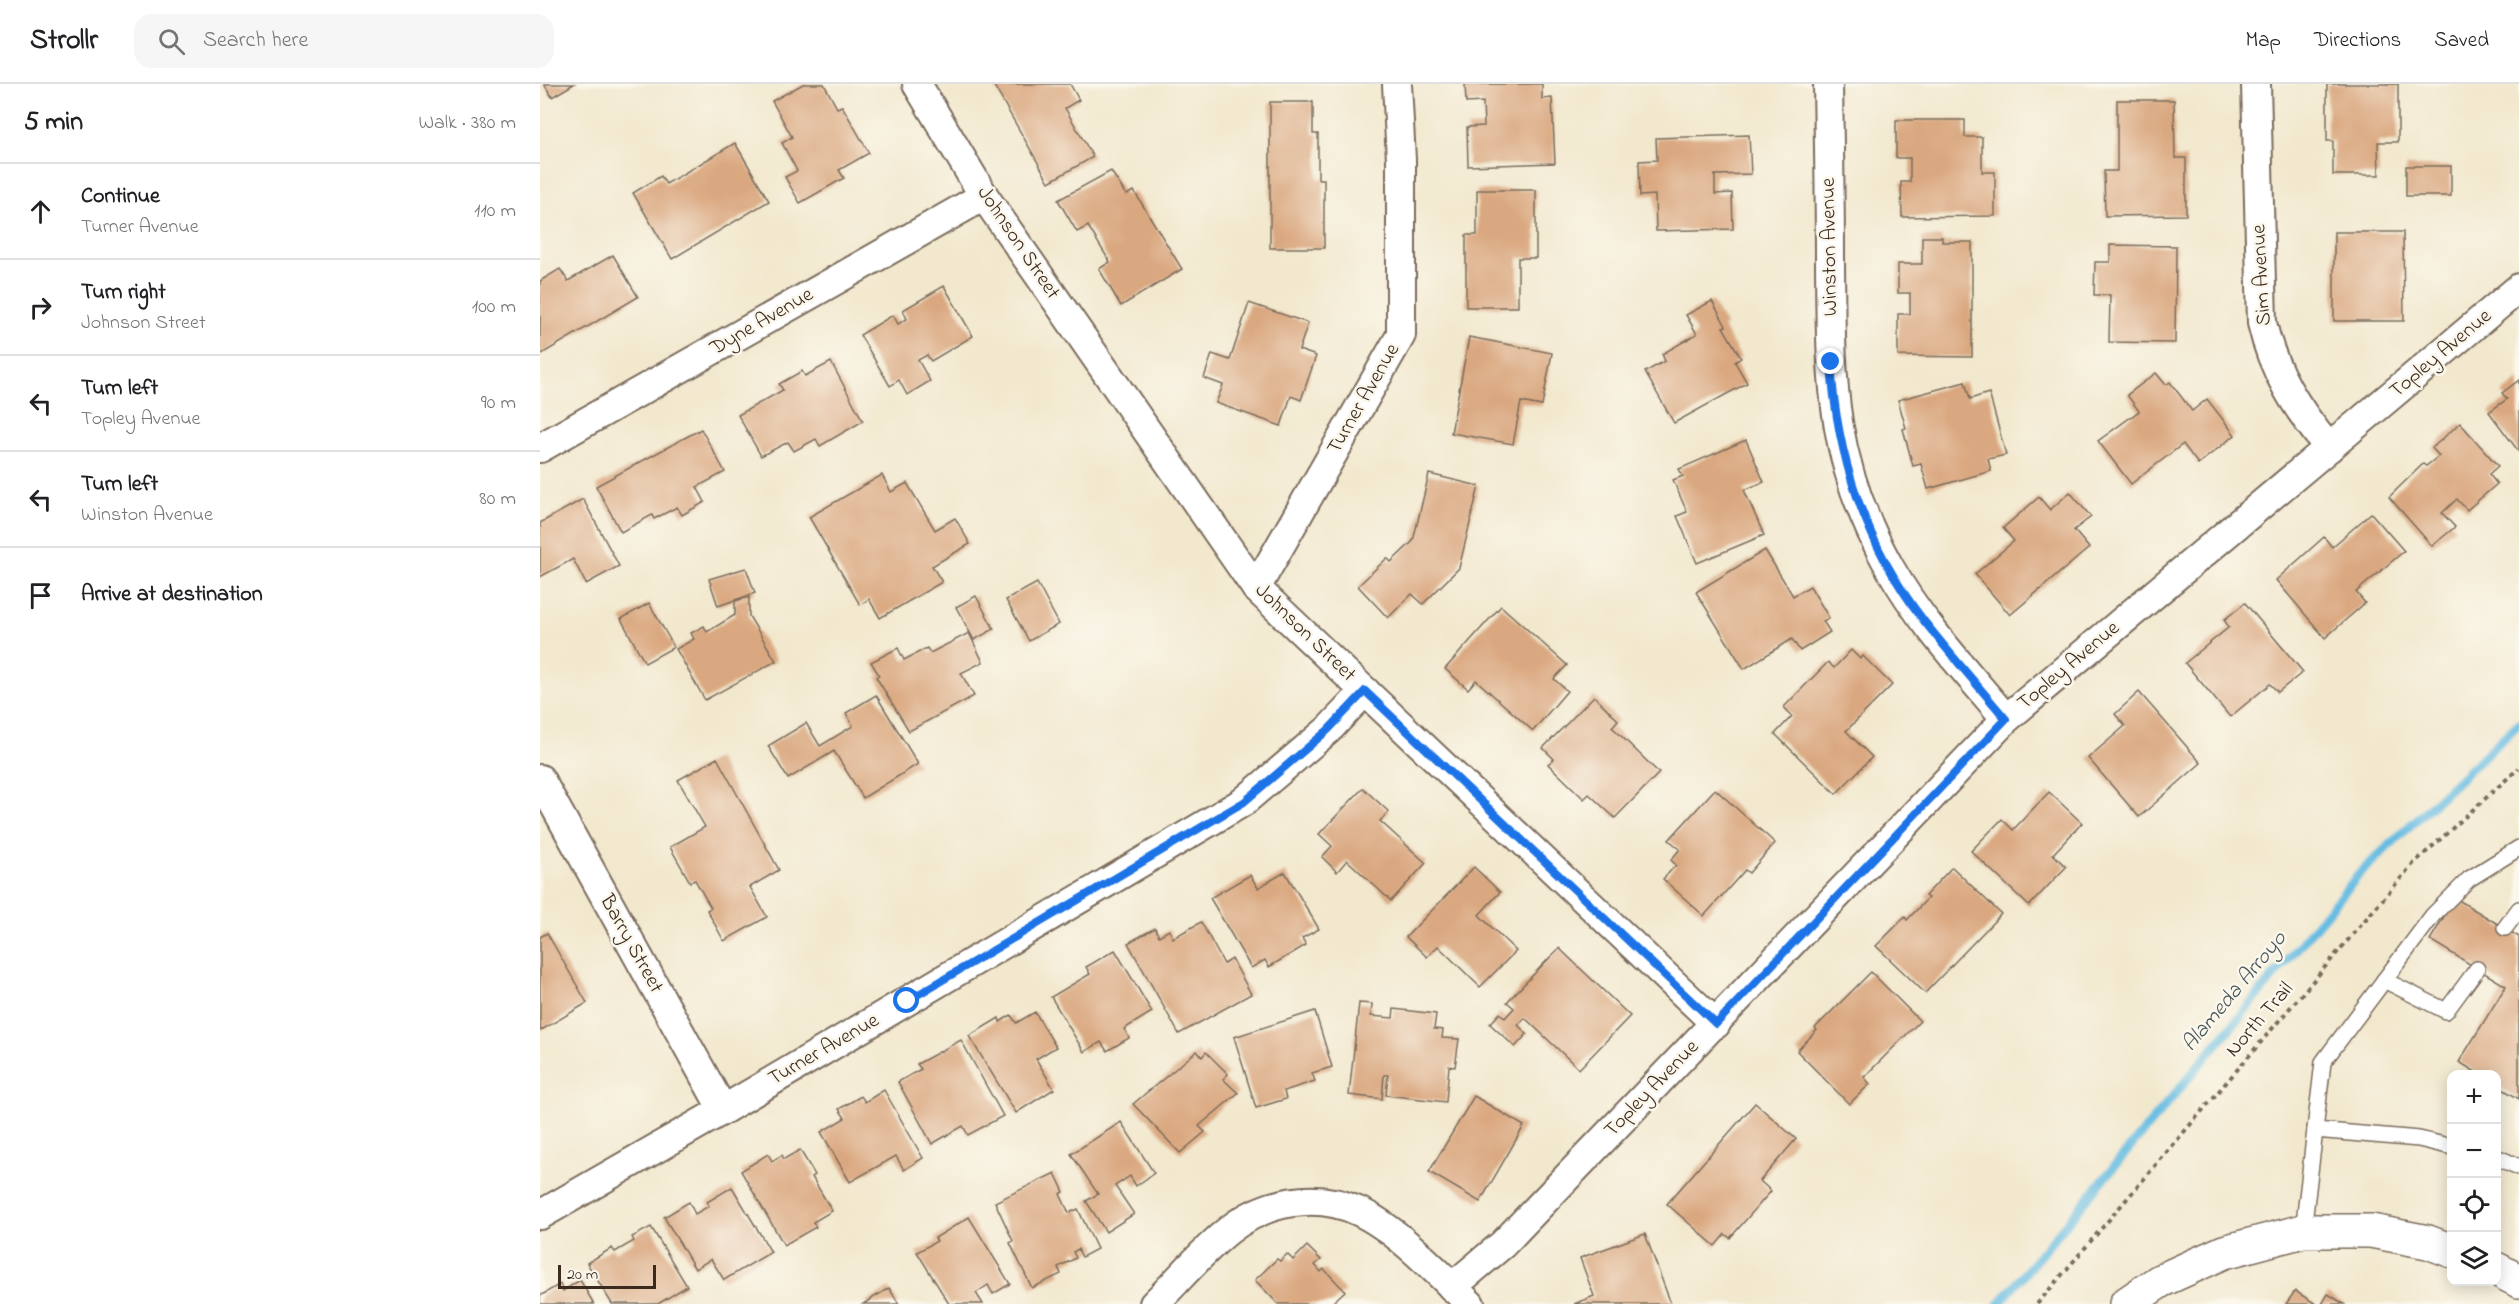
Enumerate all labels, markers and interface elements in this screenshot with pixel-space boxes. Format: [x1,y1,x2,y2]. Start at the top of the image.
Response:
search box [134,14,554,68]
text: Strollr [30,21,98,62]
icon: search [155,25,188,58]
text: Search here [203,25,308,57]
text: Map [2245,26,2281,56]
text: Directions [2314,26,2401,56]
text: Saved [2434,26,2489,56]
text: 5 min [24,104,83,142]
text: Walk · 380 m [418,109,516,138]
street label: Winston Avenue [1814,177,1846,317]
street label: Johnson Street [969,180,1067,306]
text: Continue [81,181,160,213]
icon: ahead [24,195,57,228]
text: 110 m [474,197,516,226]
text: Turner Avenue [81,213,199,242]
street label: Sim Avenue [2244,223,2280,327]
text: Turn right [81,277,166,309]
street label: Dyne Avenue [704,280,821,366]
icon: right [24,291,57,324]
text: 100 m [472,293,516,322]
street label: Topley Avenue [2383,302,2500,407]
text: Johnson Street [81,309,206,338]
street label: Turner Avenue [1320,337,1408,460]
route end [1817,348,1843,374]
text: Turn left [81,373,158,405]
icon: left [24,387,57,420]
text: 90 m [481,389,516,418]
text: Topley Avenue [81,405,201,434]
text: Turn left [81,469,158,501]
icon: left [24,483,57,516]
text: 80 m [479,485,516,514]
text: Winston Avenue [81,501,213,530]
street label: Johnson Street [1247,577,1363,689]
icon: arrive [24,579,57,612]
text: Arrive at destination [81,579,263,611]
street label: Topley Avenue [2011,614,2128,719]
street label: Barry Street [589,888,670,1000]
water label: Alameda Arroyo [2175,924,2296,1059]
street label: North Trail [2219,976,2301,1064]
route start [893,987,919,1013]
street label: Turner Avenue [763,1006,886,1094]
street label: Topley Avenue [1598,1033,1708,1146]
map controls [2447,1070,2501,1286]
button: + [2447,1070,2501,1124]
button: − [2447,1124,2501,1178]
button: locate [2447,1178,2501,1232]
button: layers [2447,1232,2501,1286]
scale bar [558,1262,656,1290]
text: 20 m [567,1263,598,1287]

